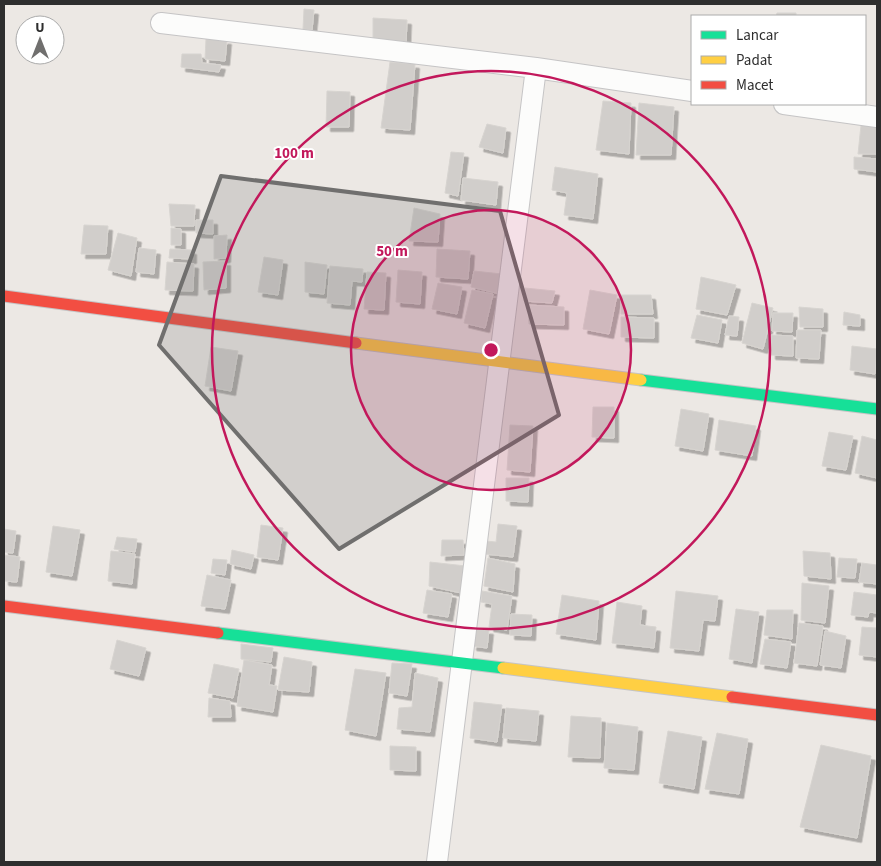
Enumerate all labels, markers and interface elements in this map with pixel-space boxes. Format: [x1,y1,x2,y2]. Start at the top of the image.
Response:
north arrow [15,15,65,65]
legend [691,15,866,105]
text: U [35,18,45,38]
text: Lancar [736,25,779,46]
text: Padat [736,50,772,71]
text: Macet [736,75,773,96]
text: 100 m [274,143,314,164]
text: 50 m [376,241,408,262]
centre of rings [482,341,500,359]

